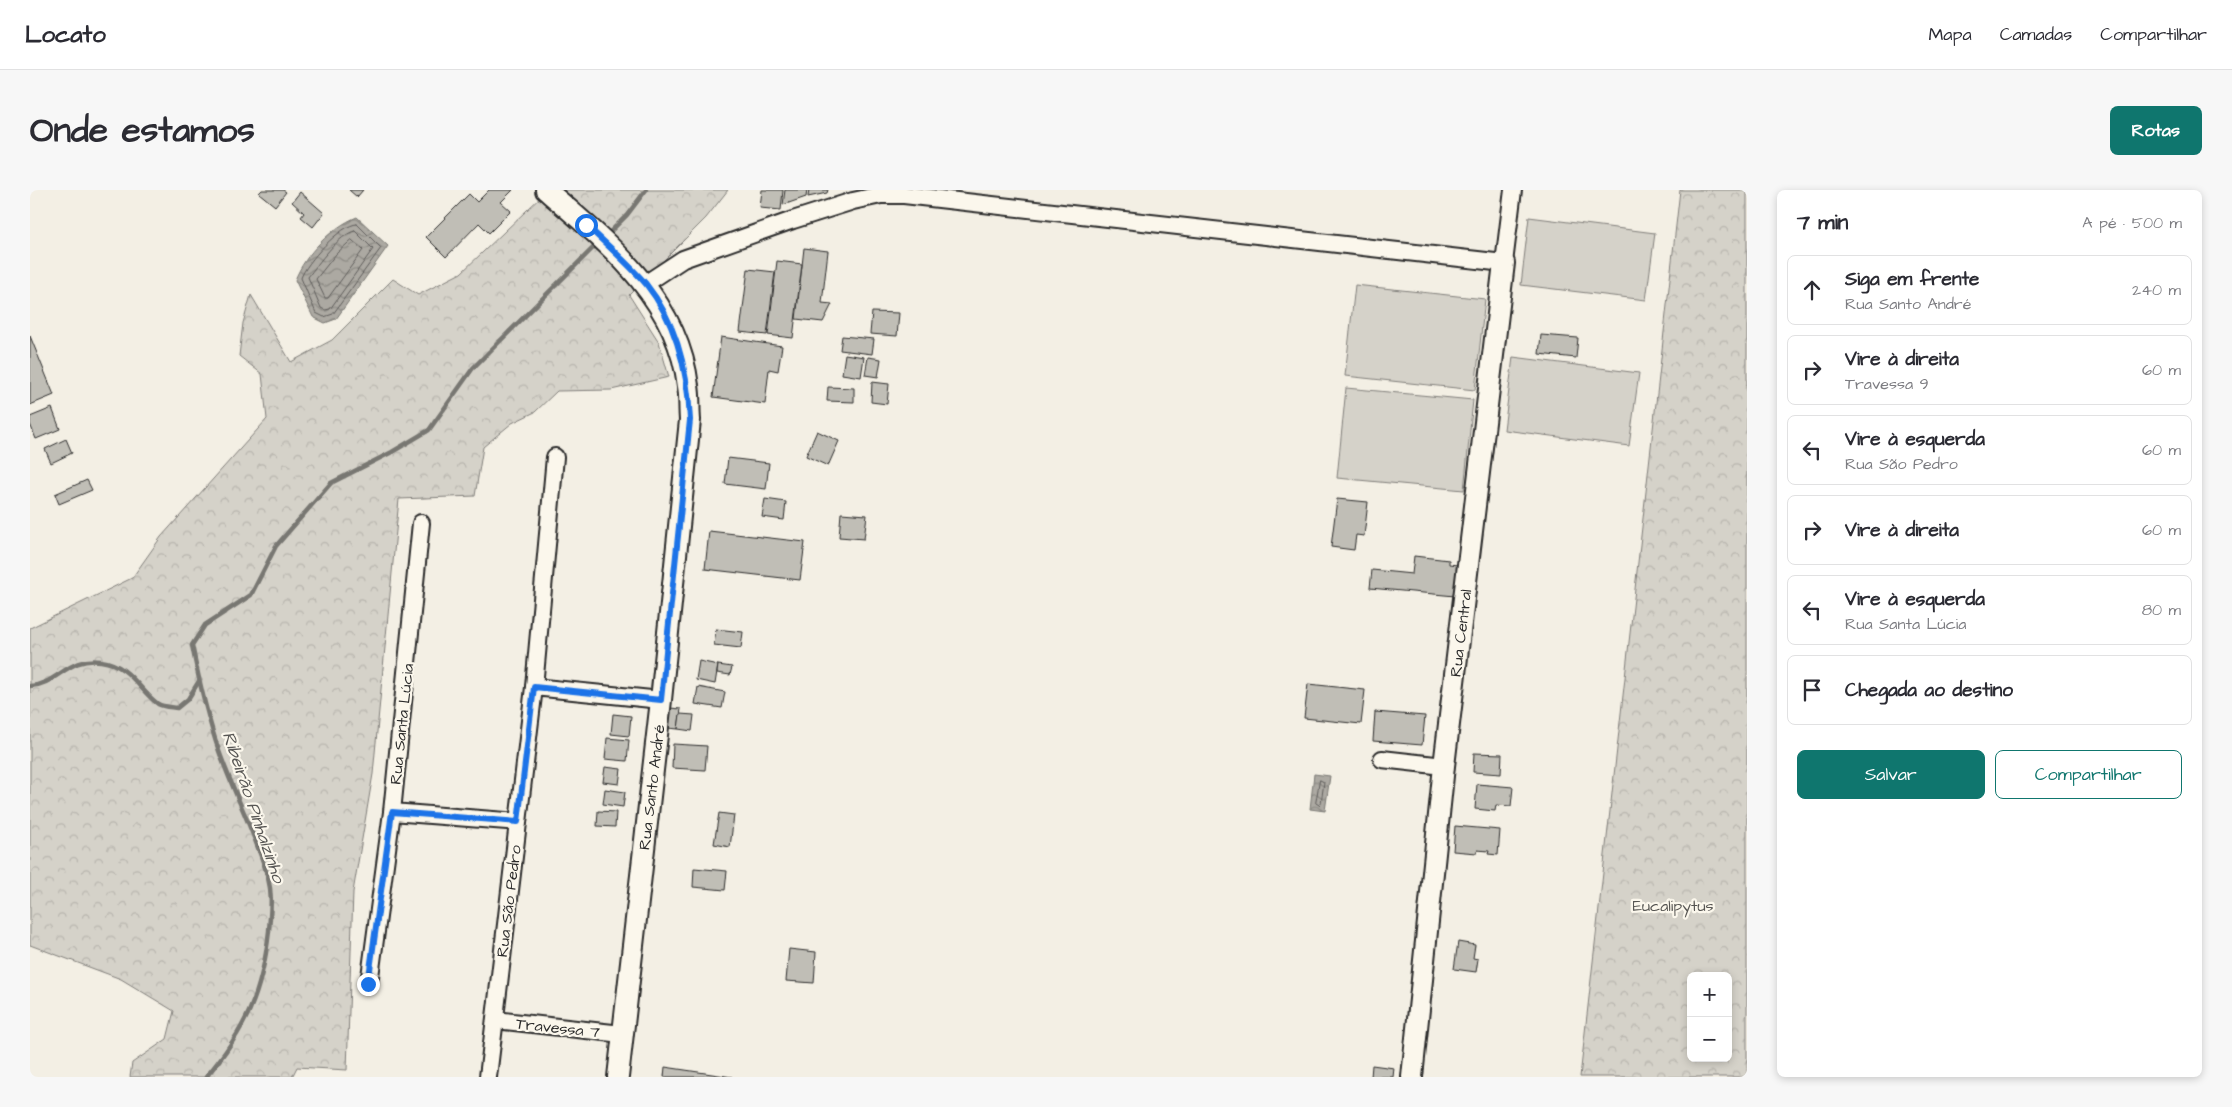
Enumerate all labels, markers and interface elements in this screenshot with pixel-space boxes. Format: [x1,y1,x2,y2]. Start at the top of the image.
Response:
text: Locato [25,18,106,52]
text: Mapa [1928,22,1972,47]
text: Camadas [2000,22,2072,47]
text: Compartilhar [2100,22,2207,47]
text: Onde estamos [30,106,255,155]
button: Rotas [2110,106,2202,155]
text: 7 min [1797,208,1848,237]
text: A pé · 500 m [2082,212,2182,234]
route start [575,214,598,237]
text: Siga em frente [1845,266,1979,293]
icon: ahead [1798,276,1826,304]
text: 240 m [2132,279,2181,301]
text: Rua Santo André [1845,293,1971,315]
text: Vire à direita [1845,346,1959,373]
icon: right [1798,356,1826,384]
text: 60 m [2142,359,2181,381]
text: Travessa 9 [1845,373,1929,395]
text: Vire à esquerda [1845,426,1985,453]
icon: left [1798,436,1826,464]
text: 60 m [2142,439,2181,461]
text: Rua São Pedro [1845,453,1958,475]
icon: right [1798,516,1826,544]
text: Vire à direita [1845,517,1959,544]
text: 60 m [2142,519,2181,541]
text: Vire à esquerda [1845,586,1985,613]
street label: Rua Central [1445,588,1477,678]
icon: left [1798,596,1826,624]
text: 80 m [2142,599,2181,621]
text: Rua Santa Lúcia [1845,613,1966,635]
street label: Rua Santa Lúcia [385,663,419,786]
icon: arrive [1798,676,1826,704]
text: Chegada ao destino [1845,677,2013,704]
street label: Rua Santo André [633,723,671,851]
water label: Ribeirão Pinhalzinho [216,728,292,888]
button: Salvar [1797,750,1985,799]
button: Compartilhar [1995,750,2182,799]
street label: Rua São Pedro [491,844,527,958]
park label: Eucalipytus [1632,895,1714,918]
map controls [1687,972,1732,1062]
button: + [1687,972,1732,1017]
route end [357,973,380,996]
street label: Travessa 7 [515,1013,601,1043]
button: − [1687,1017,1732,1062]

